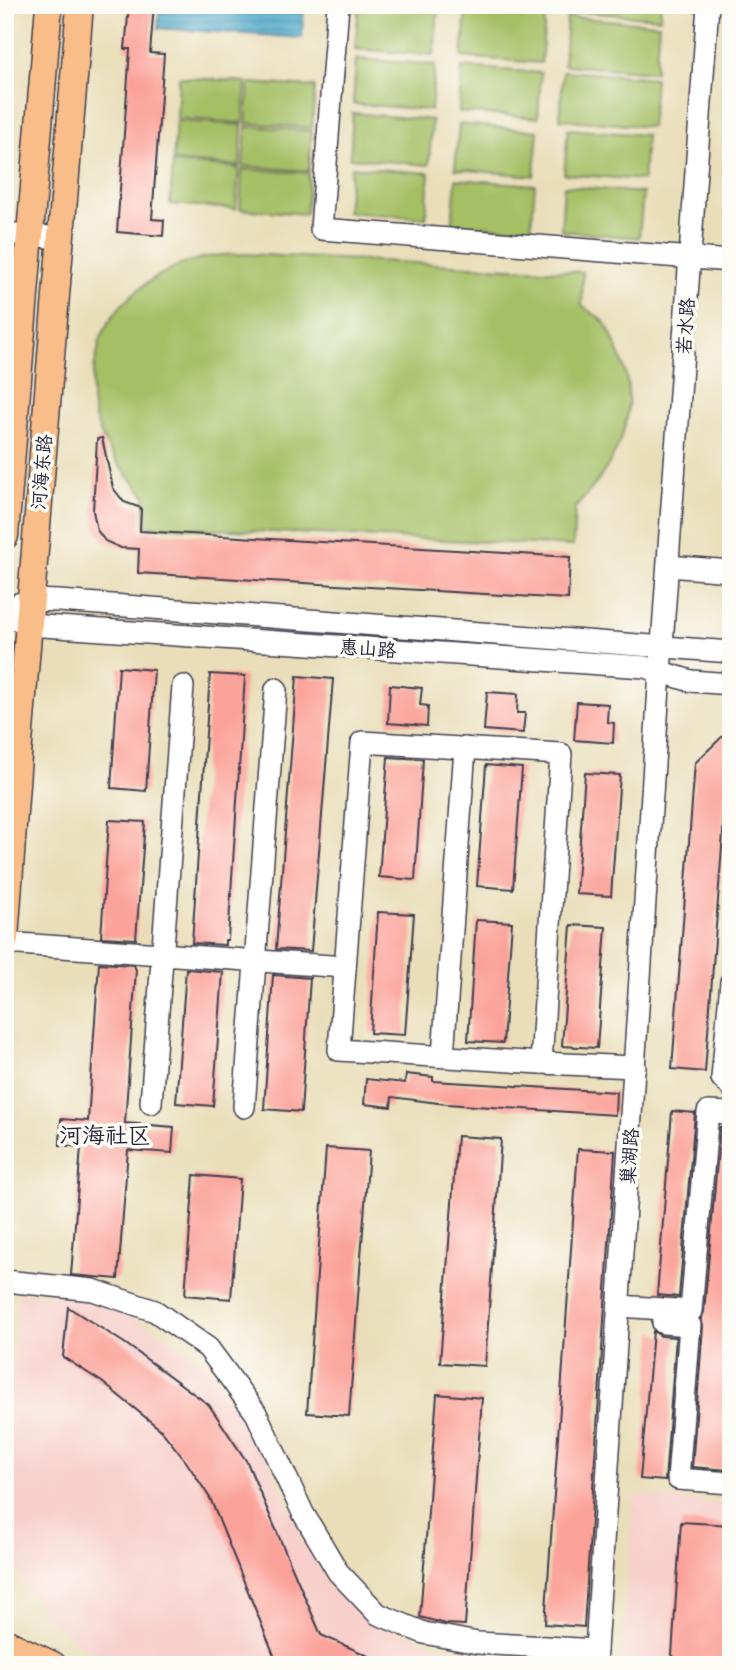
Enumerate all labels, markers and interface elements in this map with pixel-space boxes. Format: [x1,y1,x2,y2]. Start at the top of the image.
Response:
street label: 若水路 [668,297,700,355]
street label: 河海东路 [23,433,57,511]
street label: 惠山路 [339,631,397,663]
district label: 河海社区 [59,1116,151,1151]
street label: 巢湖路 [612,1127,644,1185]

